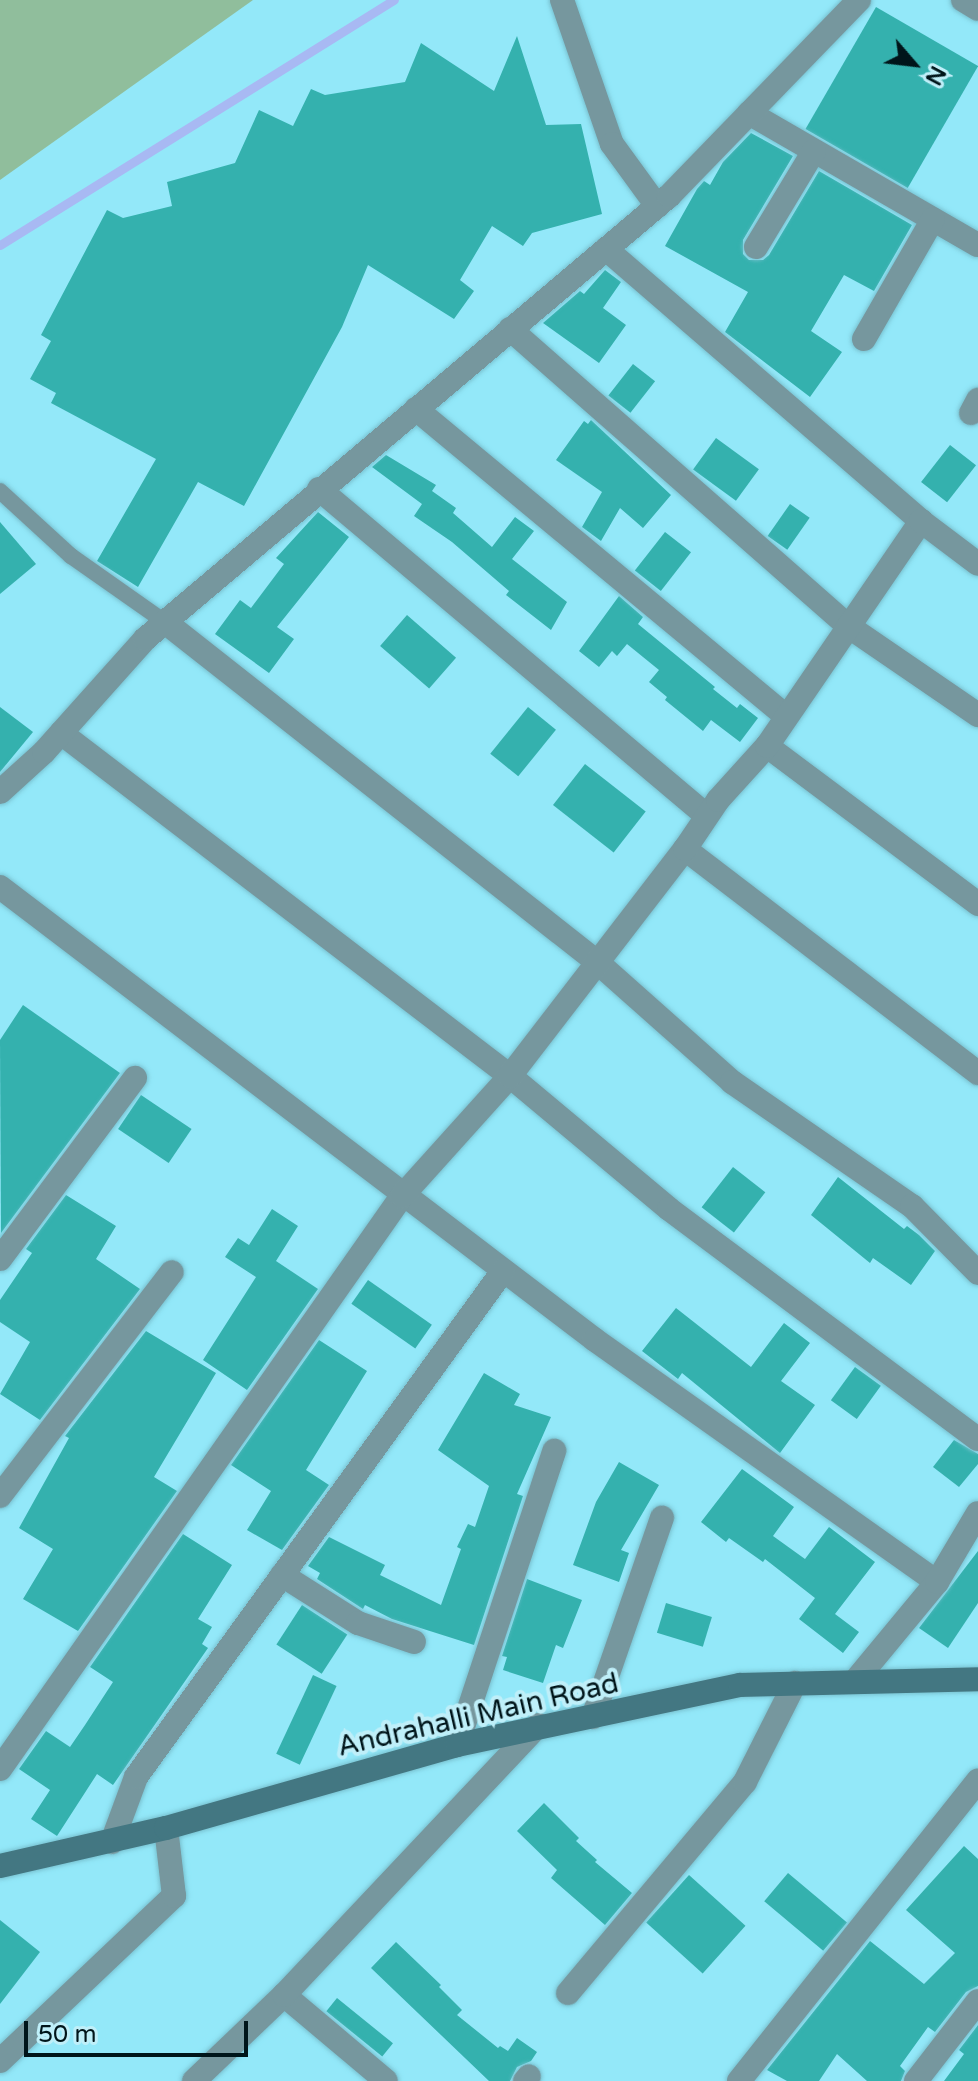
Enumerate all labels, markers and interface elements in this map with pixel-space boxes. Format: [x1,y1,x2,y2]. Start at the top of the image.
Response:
north arrow [874,24,954,104]
text: N [920,61,951,89]
street label: Andrahalli Main Road [334,1666,622,1764]
scale bar [28,2005,252,2055]
text: 50 m [38,2020,96,2049]

